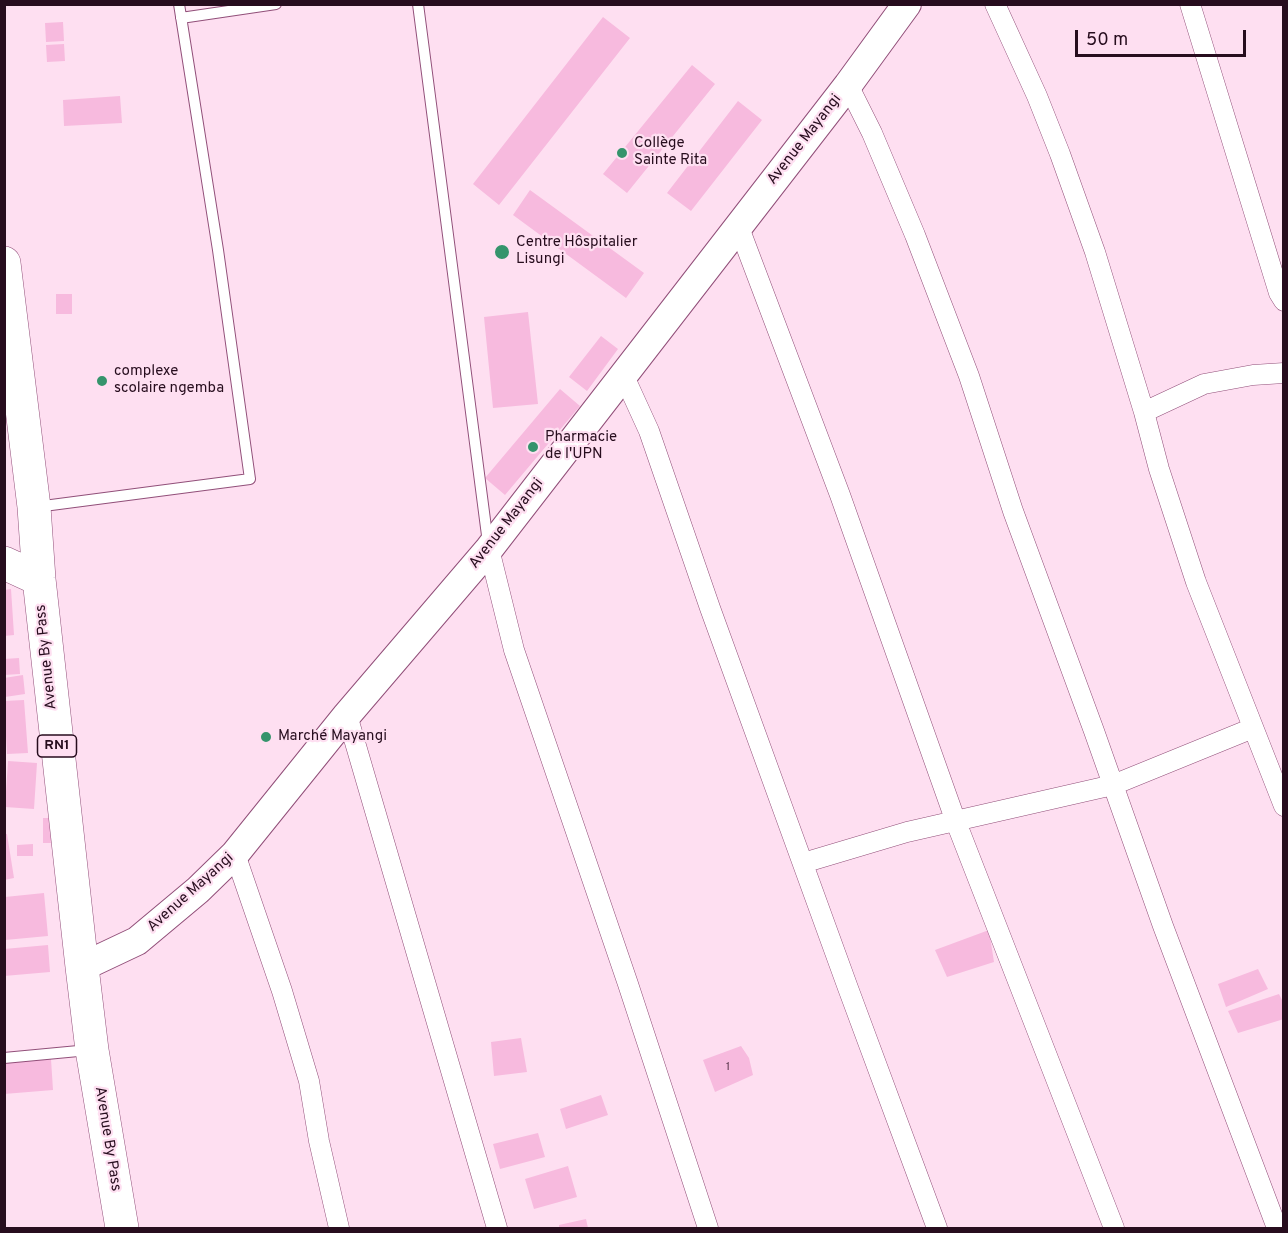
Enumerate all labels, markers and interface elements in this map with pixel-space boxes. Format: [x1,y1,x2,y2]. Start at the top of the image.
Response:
scale bar [1078,18,1249,56]
text: 50 m [1086,29,1128,52]
street label: Avenue Mayangi [764,91,846,189]
place label: Collège Sainte Rita [634,135,707,170]
marker: Collège Sainte Rita [615,146,629,160]
place label: Centre Hôspitalier Lisungi [516,234,638,269]
marker: Centre Hôspitalier Lisungi [493,243,511,261]
place label: complexe scolaire ngemba [114,363,224,398]
marker: complexe scolaire ngemba [95,374,109,388]
place label: Pharmacie de l'UPN [545,429,617,464]
marker: Pharmacie de l'UPN [526,440,540,454]
street label: Avenue Mayangi [466,475,548,573]
street label: Avenue By Pass [33,604,61,710]
place label: Marché Mayangi [278,728,387,746]
marker: Marché Mayangi [259,730,273,744]
road number: RN1 [38,735,76,757]
street label: Avenue Mayangi [144,850,238,936]
house number: 1 [726,1061,730,1075]
street label: Avenue By Pass [90,1085,124,1193]

